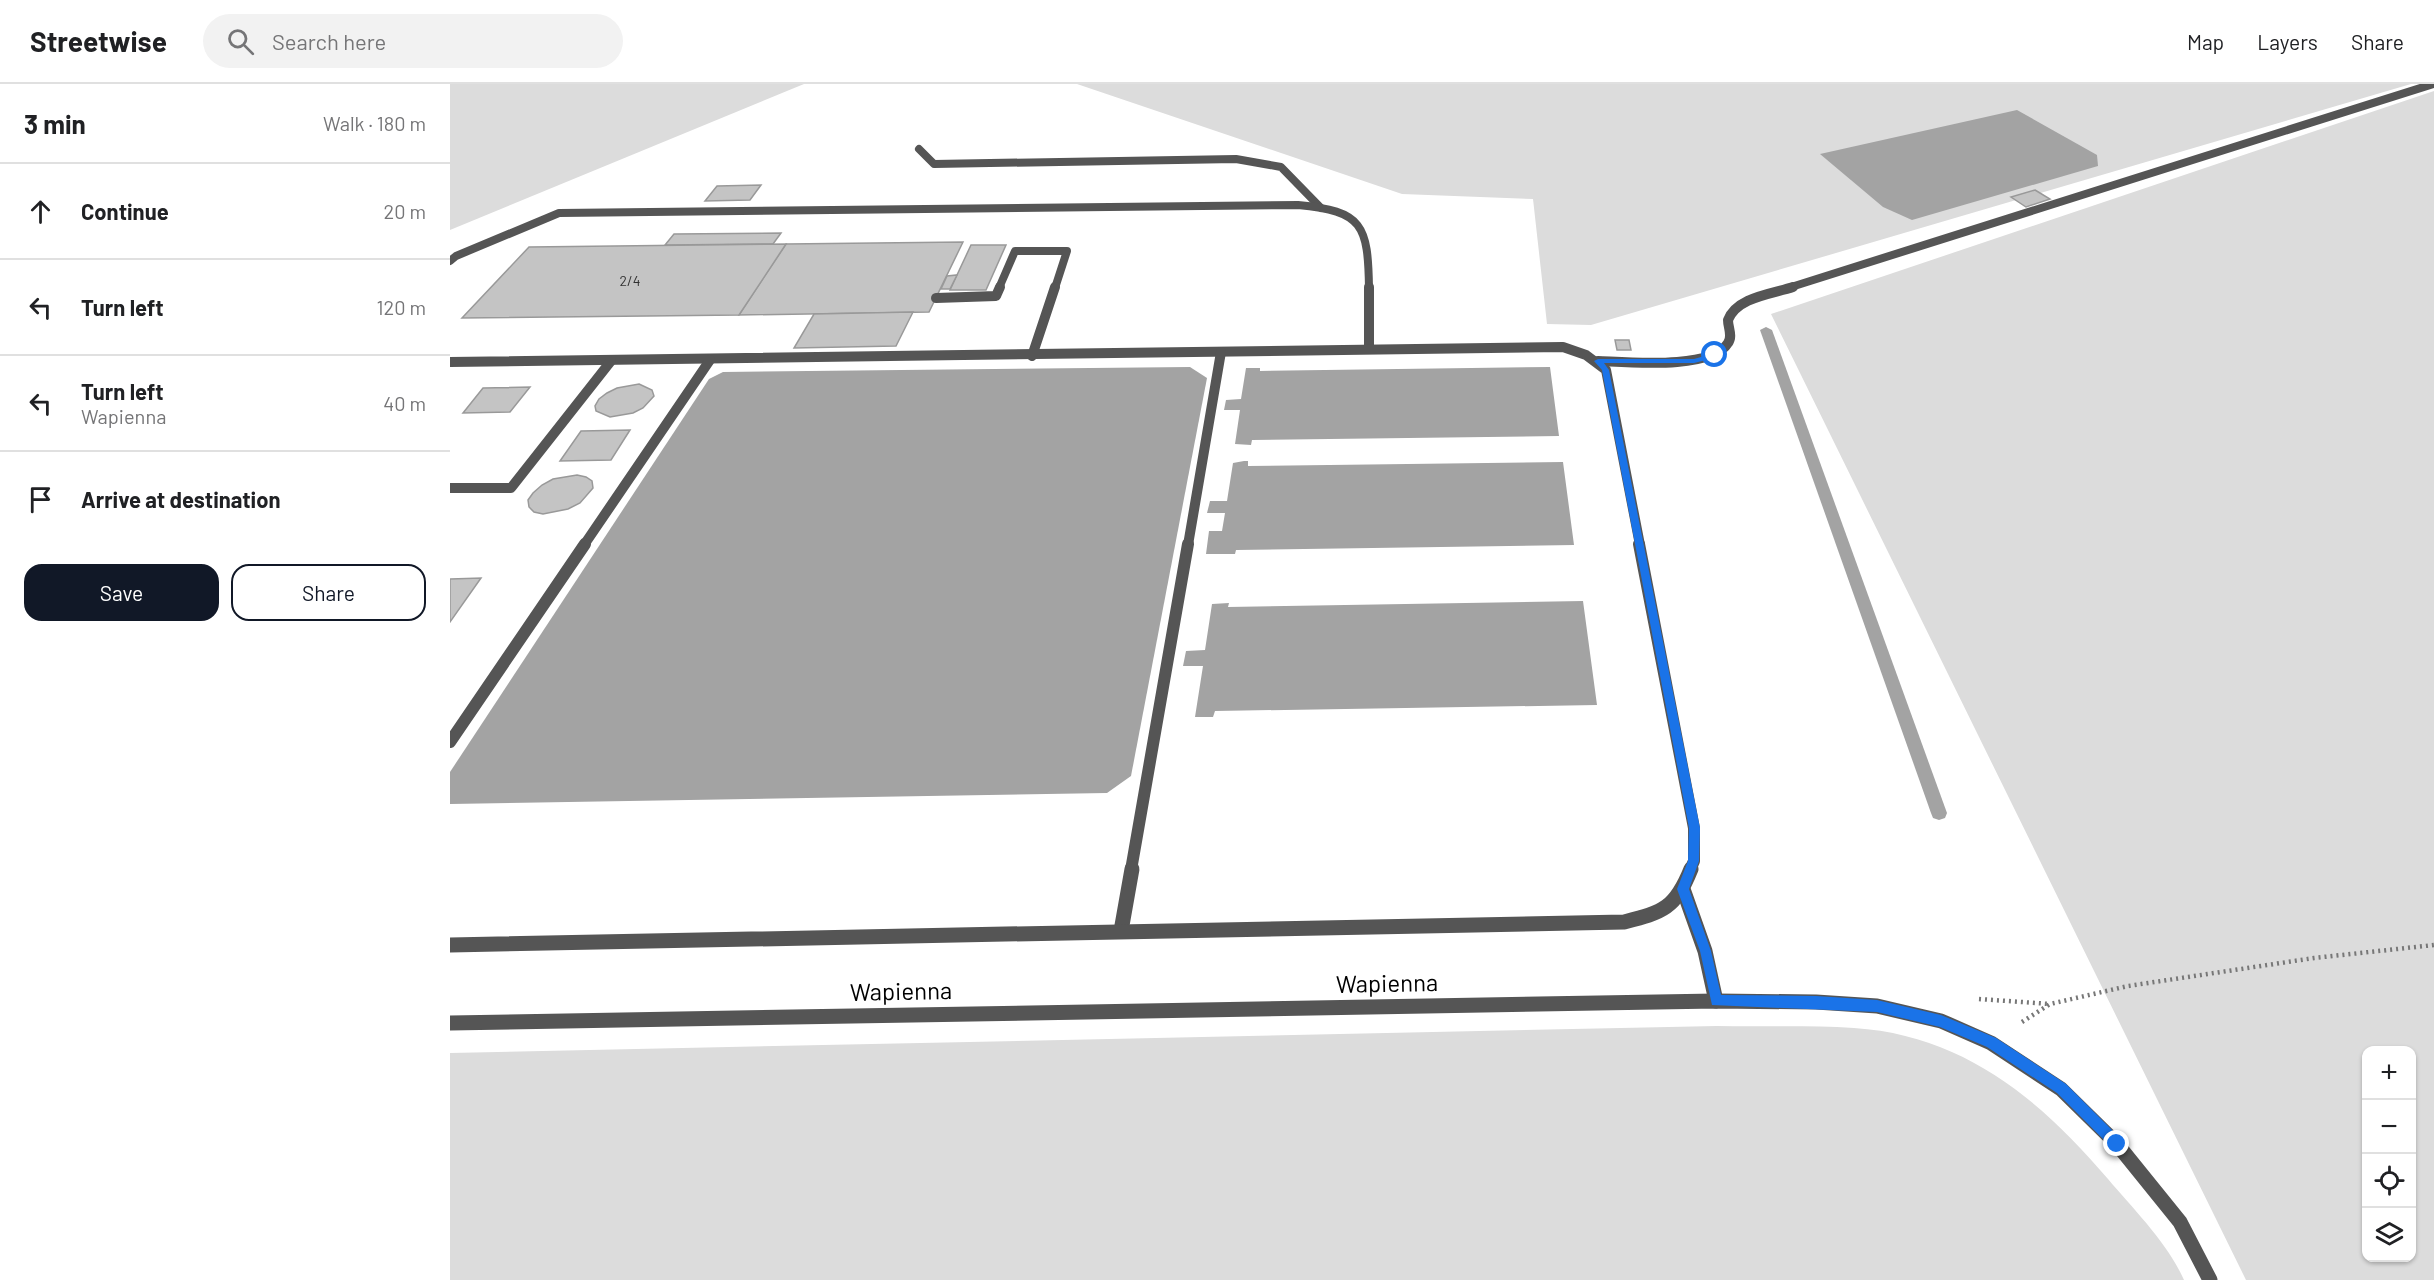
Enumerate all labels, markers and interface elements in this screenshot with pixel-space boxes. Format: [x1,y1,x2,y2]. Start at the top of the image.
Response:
search box [203,14,623,68]
text: Streetwise [30,24,167,58]
icon: search [224,25,257,58]
text: Search here [272,28,386,54]
text: Map [2187,29,2224,54]
text: Layers [2257,29,2318,54]
text: Share [2351,29,2404,54]
text: 3 min [24,108,86,139]
text: Walk · 180 m [323,111,426,135]
icon: ahead [24,195,57,228]
text: Continue [81,198,169,224]
text: 20 m [383,199,426,223]
house number: 2/4 [620,272,640,289]
icon: left [24,291,57,324]
text: Turn left [81,294,164,320]
text: 120 m [376,295,426,319]
route start [1701,341,1727,367]
text: Turn left [81,378,164,404]
icon: left [24,387,57,420]
text: 40 m [383,391,426,415]
text: Wapienna [81,404,166,428]
icon: arrive [24,483,57,516]
text: Arrive at destination [81,486,280,512]
button: Save [24,564,219,621]
button: Share [231,564,426,621]
street label: Wapienna [1335,967,1438,998]
street label: Wapienna [849,975,952,1006]
map controls [2362,1046,2416,1262]
button: + [2362,1046,2416,1100]
button: − [2362,1100,2416,1154]
route end [2103,1130,2129,1156]
button: locate [2362,1154,2416,1208]
button: layers [2362,1208,2416,1262]

